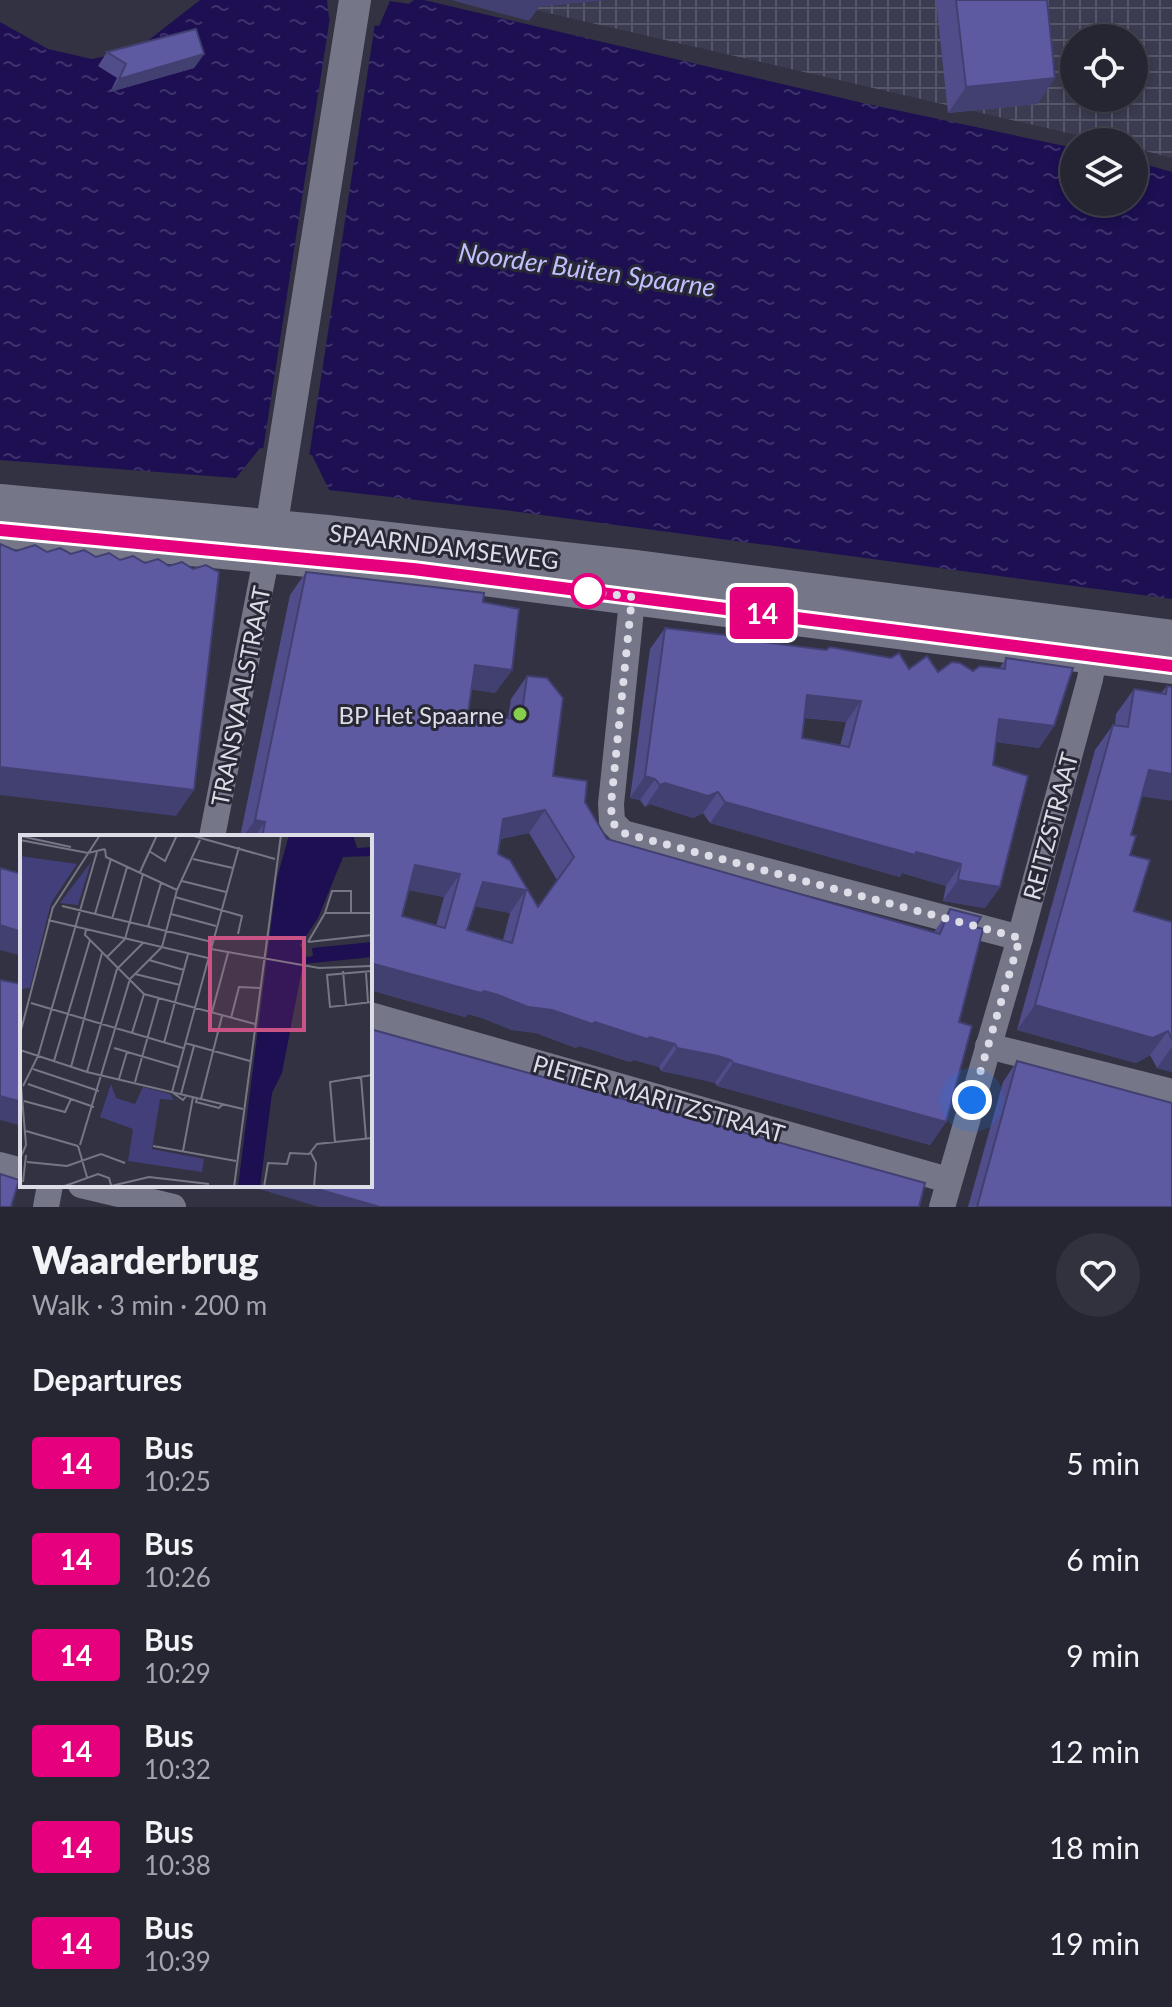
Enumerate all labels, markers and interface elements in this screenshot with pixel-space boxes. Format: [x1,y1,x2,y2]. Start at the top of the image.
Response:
map controls [1060,24,1148,216]
button: locate [1060,24,1148,112]
button: layers [1060,128,1148,216]
water label: Noorder Buiten Spaarne [457,235,717,303]
street label: SPAARNDAMSEWEG [328,518,560,574]
unlabelled marker [571,574,605,608]
street label: TRANSVAALSTRAAT [204,584,276,808]
line badge: 14 [726,587,798,639]
text: 14 [746,596,778,630]
place label: BP Het Spaarne [338,700,504,729]
marker: BP Het Spaarne [511,705,529,723]
street label: REITZSTRAAT [1016,749,1084,903]
inset map [20,835,372,1187]
street label: PIETER MARITZSTRAAT [530,1048,788,1148]
your location [952,1080,992,1120]
button: heart [1056,1233,1140,1317]
text: Waarderbrug [32,1236,259,1282]
text: Walk · 3 min · 200 m [32,1289,267,1321]
text: Departures [32,1361,182,1397]
text: Bus [144,1429,194,1465]
text: 5 min [1066,1445,1140,1481]
text: 14 [60,1446,92,1480]
text: 10:25 [144,1465,211,1497]
text: Bus [144,1525,194,1561]
text: 6 min [1066,1541,1140,1577]
text: 14 [60,1542,92,1576]
text: 10:26 [144,1561,211,1593]
text: Bus [144,1621,194,1657]
text: 9 min [1066,1637,1140,1673]
text: 14 [60,1638,92,1672]
text: 10:29 [144,1657,211,1689]
text: Bus [144,1717,194,1753]
text: 12 min [1049,1733,1140,1769]
text: 14 [60,1734,92,1768]
text: 10:32 [144,1753,211,1785]
text: Bus [144,1813,194,1849]
text: 18 min [1049,1829,1140,1865]
text: 14 [60,1830,92,1864]
text: 10:38 [144,1849,211,1881]
text: Bus [144,1909,194,1945]
text: 19 min [1049,1925,1140,1961]
text: 14 [60,1926,92,1960]
text: 10:39 [144,1945,211,1977]

